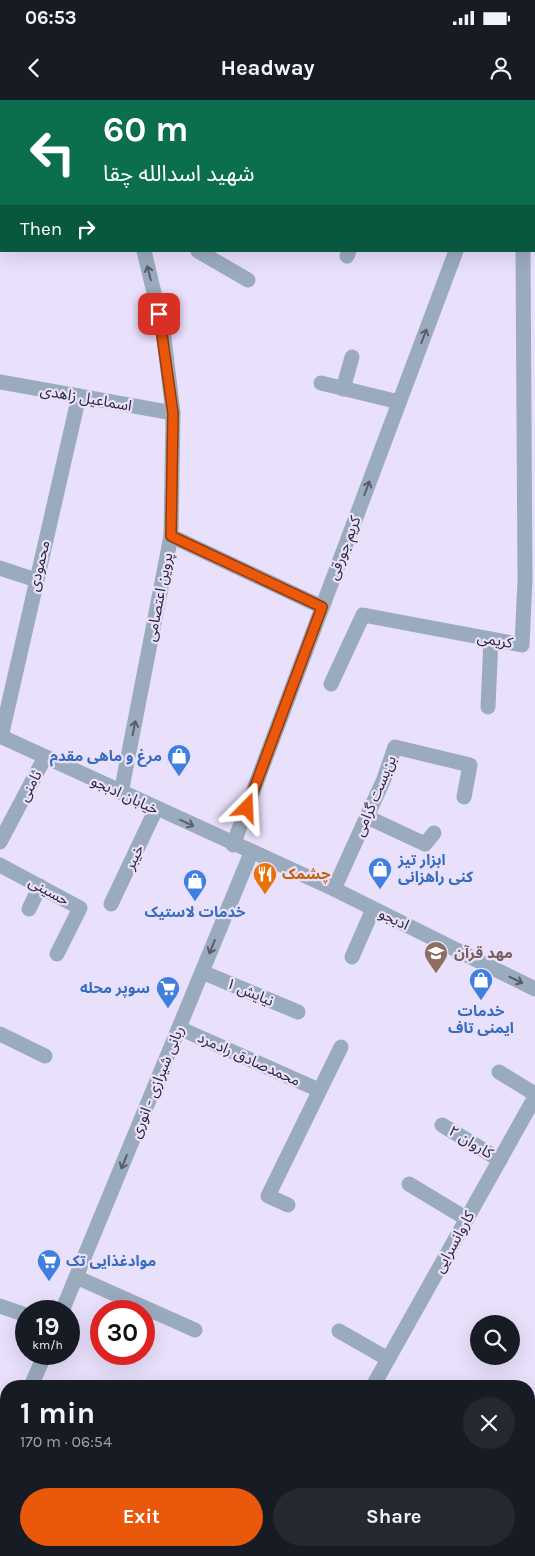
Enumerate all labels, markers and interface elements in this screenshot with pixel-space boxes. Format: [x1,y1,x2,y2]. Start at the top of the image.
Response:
text: 06:53 [25,7,77,29]
icon: back [20,54,48,82]
icon: person [487,54,515,82]
text: Headway [220,55,315,81]
text: 60 m [103,109,188,150]
icon: left [20,120,85,185]
text: شهید اسدالله چقا [103,161,254,187]
icon: right [72,215,100,243]
text: Then [20,218,62,240]
one-way arrow [144,266,153,282]
pin [138,293,180,335]
icon: arrive [145,300,173,328]
one-way arrow [420,328,429,344]
street label: اسماعیل زاهدی [39,381,133,415]
one-way arrow [363,481,372,496]
street label: کریم جورقی [324,513,367,583]
street label: محمودی [24,539,54,593]
street label: پروین اعتصامی [142,551,178,643]
street label: کریمی [476,628,515,652]
one-way arrow [129,720,139,736]
shop icon: مرغ و ماهی مقدم [166,743,192,777]
place label: مرغ و ماهی مقدم [50,747,162,767]
street label: بن‌بست گرامی [350,753,400,839]
street label: ثامنی [14,767,46,805]
street label: خیابان ادبجو [88,772,162,819]
position arrow [220,781,272,833]
one-way arrow [179,819,194,829]
street label: خیبر [120,841,148,873]
place label: ابزار تیز کنی راهزانی [397,851,473,886]
shop icon: ابزار تیز کنی راهزانی [367,856,393,890]
restaurant icon: چشمک [252,861,278,895]
place label: چشمک [282,865,331,884]
shop icon: خدمات لاستیک [182,868,208,902]
street label: حسینی [26,873,72,909]
place label: خدمات لاستیک [145,903,246,921]
street label: ادبجو [376,904,412,934]
one-way arrow [207,939,217,954]
school or university icon: مهد قرآن [423,940,449,974]
place label: مهد قرآن [454,944,513,962]
shop icon: خدمات ایمنی تاف [468,967,494,1001]
street label: نیایش ۱ [224,974,276,1010]
supermarket icon: سوپر محله [155,975,181,1009]
one-way arrow [508,976,523,985]
place label: سوپر محله [80,979,150,998]
place label: خدمات ایمنی تاف [448,1002,514,1037]
street label: ربانی شیرازی - انوری [126,1023,188,1141]
street label: محمدصادق رادمرد [195,1028,303,1090]
street label: کاروان ۲ [445,1122,497,1163]
one-way arrow [119,1154,128,1169]
street label: کاروانسرایی [430,1207,479,1276]
supermarket icon: موادغذایی تک [36,1248,62,1282]
place label: موادغذایی تک [66,1252,156,1270]
speed limit sign: 30 [90,1300,155,1365]
text: 19 [35,1312,60,1341]
map controls [470,1315,520,1365]
button: search [470,1315,520,1365]
text: km/h [32,1338,63,1352]
text: 1 min [20,1395,95,1431]
button: close [463,1397,515,1449]
text: 170 m · 06:54 [20,1432,112,1451]
button: Exit [20,1488,263,1546]
button: Share [273,1488,515,1546]

